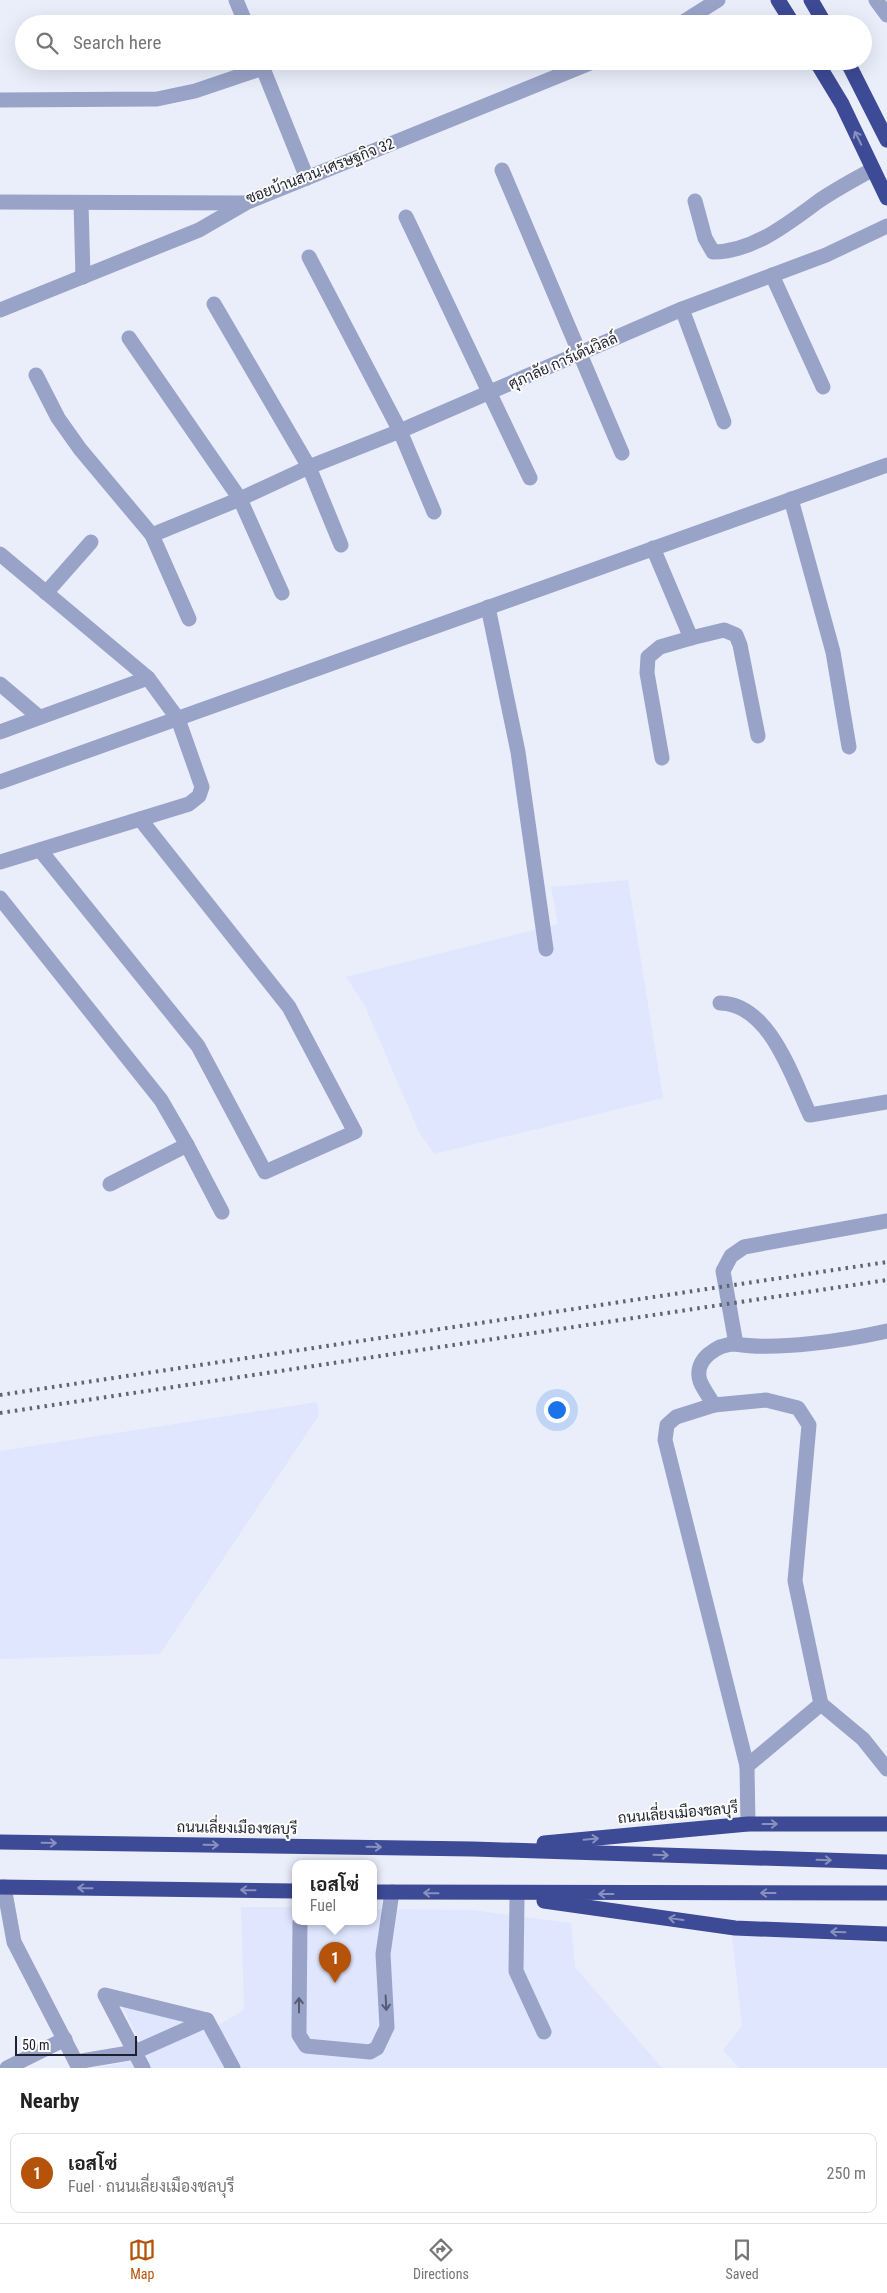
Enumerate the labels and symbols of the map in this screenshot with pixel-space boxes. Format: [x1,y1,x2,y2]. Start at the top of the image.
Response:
one-way arrow [853,131,863,146]
street label: ซอยบ้านสวน-เศรษฐกิจ 32 [243,133,397,209]
street label: ศุภาลัย การ์เด้นวิลล์ [505,328,621,395]
your location [544,1397,570,1423]
street label: ถนนเลี่ยงเมืองชลบุรี [617,1793,739,1829]
street label: ถนนเลี่ยงเมืองชลบุรี [176,1812,298,1840]
one-way arrow [762,1819,778,1829]
one-way arrow [583,1834,599,1844]
one-way arrow [40,1838,56,1848]
one-way arrow [202,1840,219,1850]
one-way arrow [365,1843,381,1852]
one-way arrow [653,1850,669,1860]
one-way arrow [816,1855,832,1865]
one-way arrow [77,1883,94,1893]
one-way arrow [240,1885,256,1895]
one-way arrow [424,1888,440,1898]
one-way arrow [761,1888,777,1898]
one-way arrow [598,1889,614,1899]
one-way arrow [669,1914,685,1924]
one-way arrow [831,1927,847,1936]
pin: 1 [319,1942,351,1983]
one-way arrow [381,1995,390,2011]
one-way arrow [294,1997,304,2014]
scale bar [15,2033,138,2056]

